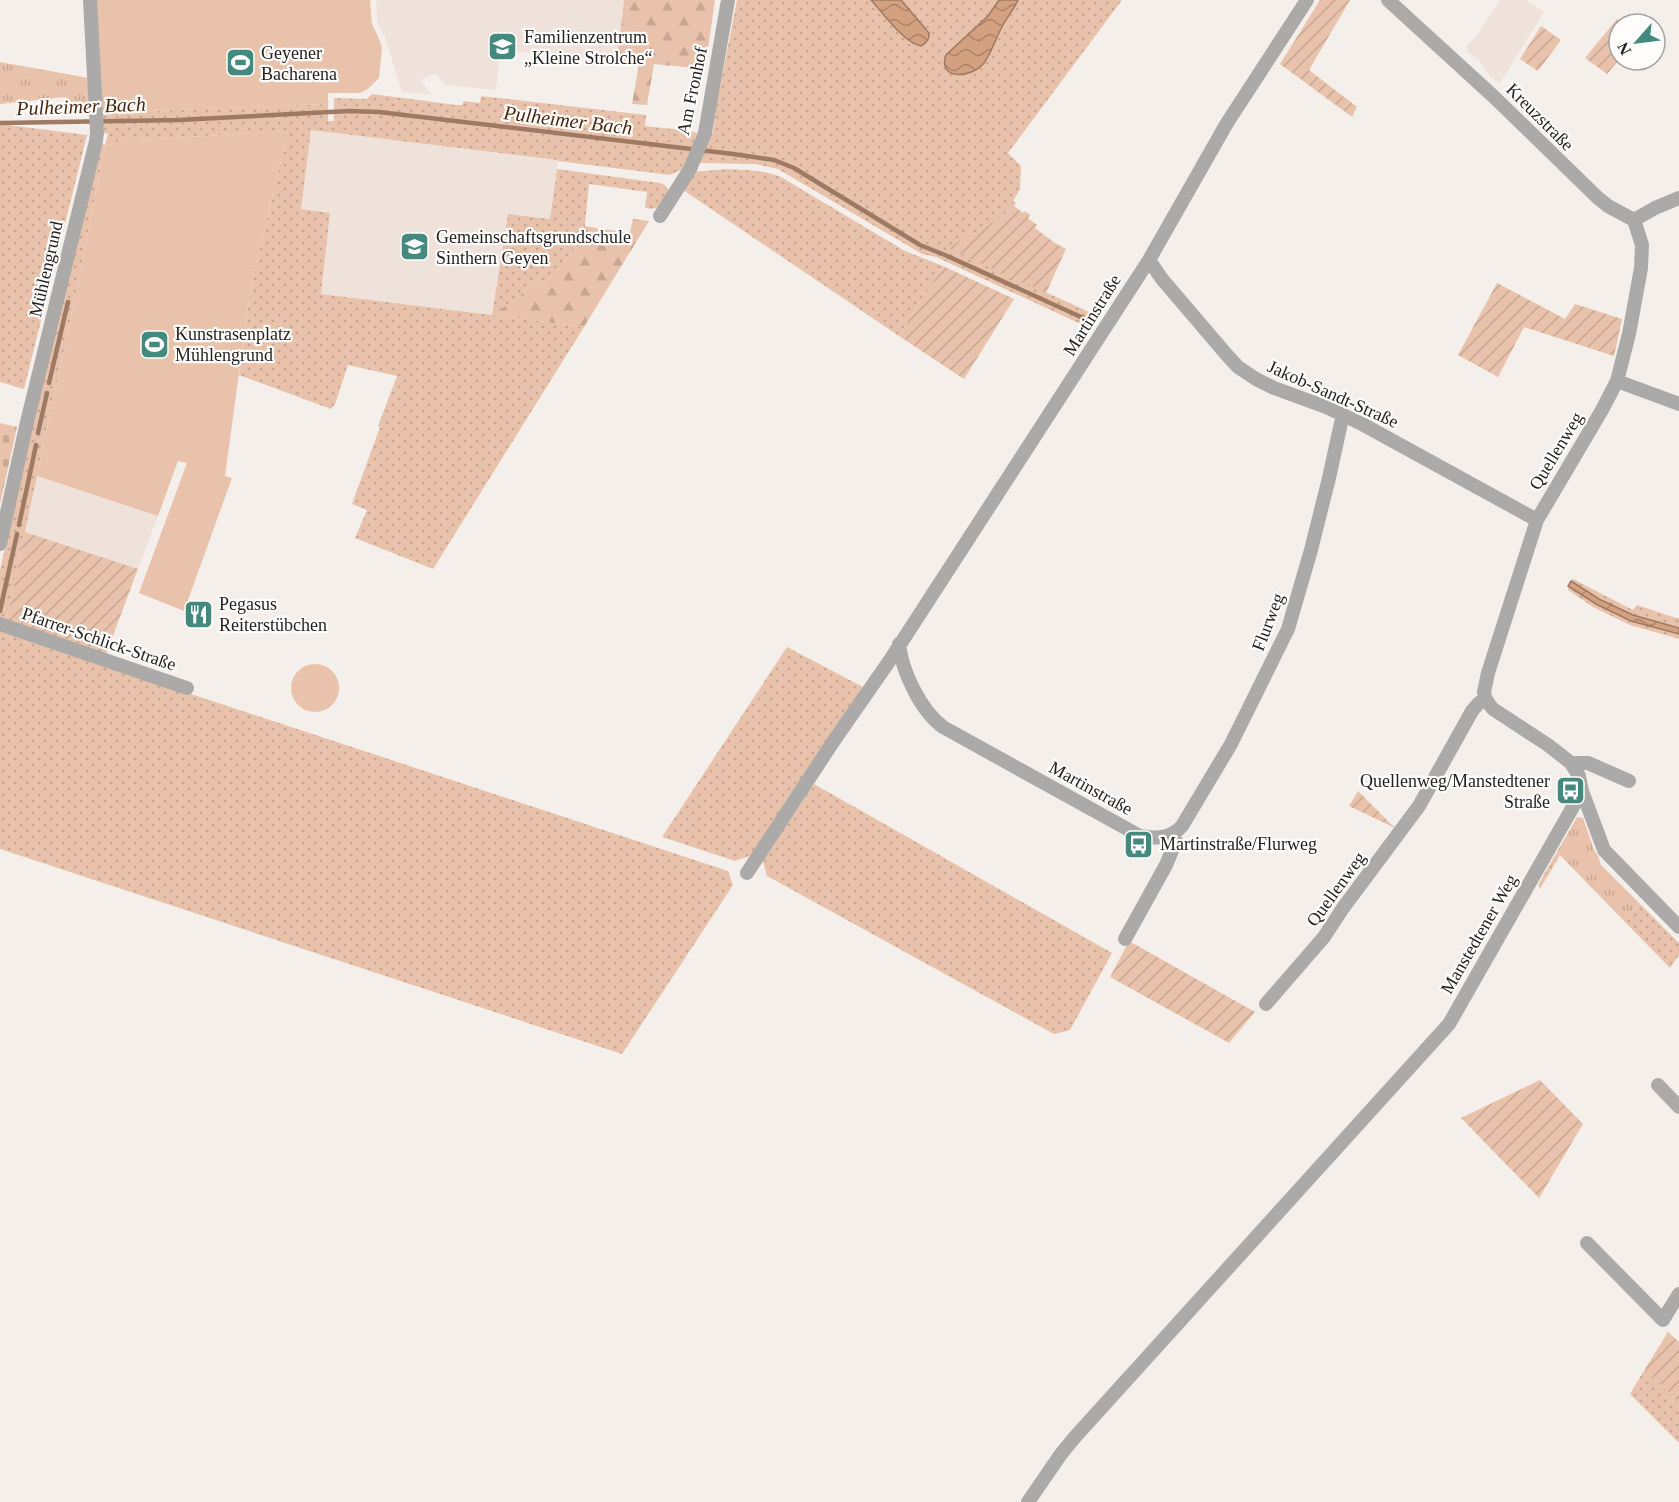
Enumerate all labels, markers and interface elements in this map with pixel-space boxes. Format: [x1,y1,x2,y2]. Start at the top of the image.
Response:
north arrow [1607,12,1667,72]
place label: Familienzentrum „Kleine Strolche“ [524,27,652,68]
school or university icon: Familienzentrum „Kleine Strolche“ [487,31,519,63]
text: N [1614,39,1634,58]
place label: Geyener Bacharena [261,43,337,84]
street label: Am Fronhof [673,45,711,137]
sports icon: Geyener Bacharena [224,47,256,79]
street label: Kreuzstraße [1502,79,1578,155]
water label: Pulheimer Bach [15,93,146,119]
water label: Pulheimer Bach [501,101,634,139]
street label: Mühlengrund [25,219,67,319]
place label: Gemeinschaftsgrundschule Sinthern Geyen [436,227,631,268]
school or university icon: Gemeinschaftsgrundschule Sinthern Geyen [399,231,431,263]
street label: Martinstraße [1059,271,1125,359]
place label: Kunstrasenplatz Mühlengrund [175,324,291,365]
sports icon: Kunstrasenplatz Mühlengrund [138,328,170,360]
street label: Jakob-Sandt-Straße [1265,356,1401,432]
street label: Quellenweg [1525,409,1587,493]
street label: Flurweg [1248,590,1288,654]
place label: Pegasus Reiterstübchen [219,594,327,635]
restaurant icon: Pegasus Reiterstübchen [182,598,214,630]
street label: Pfarrer-Schlick-Straße [19,603,179,675]
street label: Martinstraße [1046,757,1136,819]
place label: Quellenweg/Manstedtener Straße [1360,771,1550,812]
bus stop icon: Quellenweg/Manstedtener Straße [1555,775,1587,807]
bus stop icon: Martinstraße/Flurweg [1123,828,1155,860]
place label: Martinstraße/Flurweg [1160,834,1317,854]
street label: Quellenweg [1302,848,1370,930]
street label: Manstedtener Weg [1437,871,1521,997]

